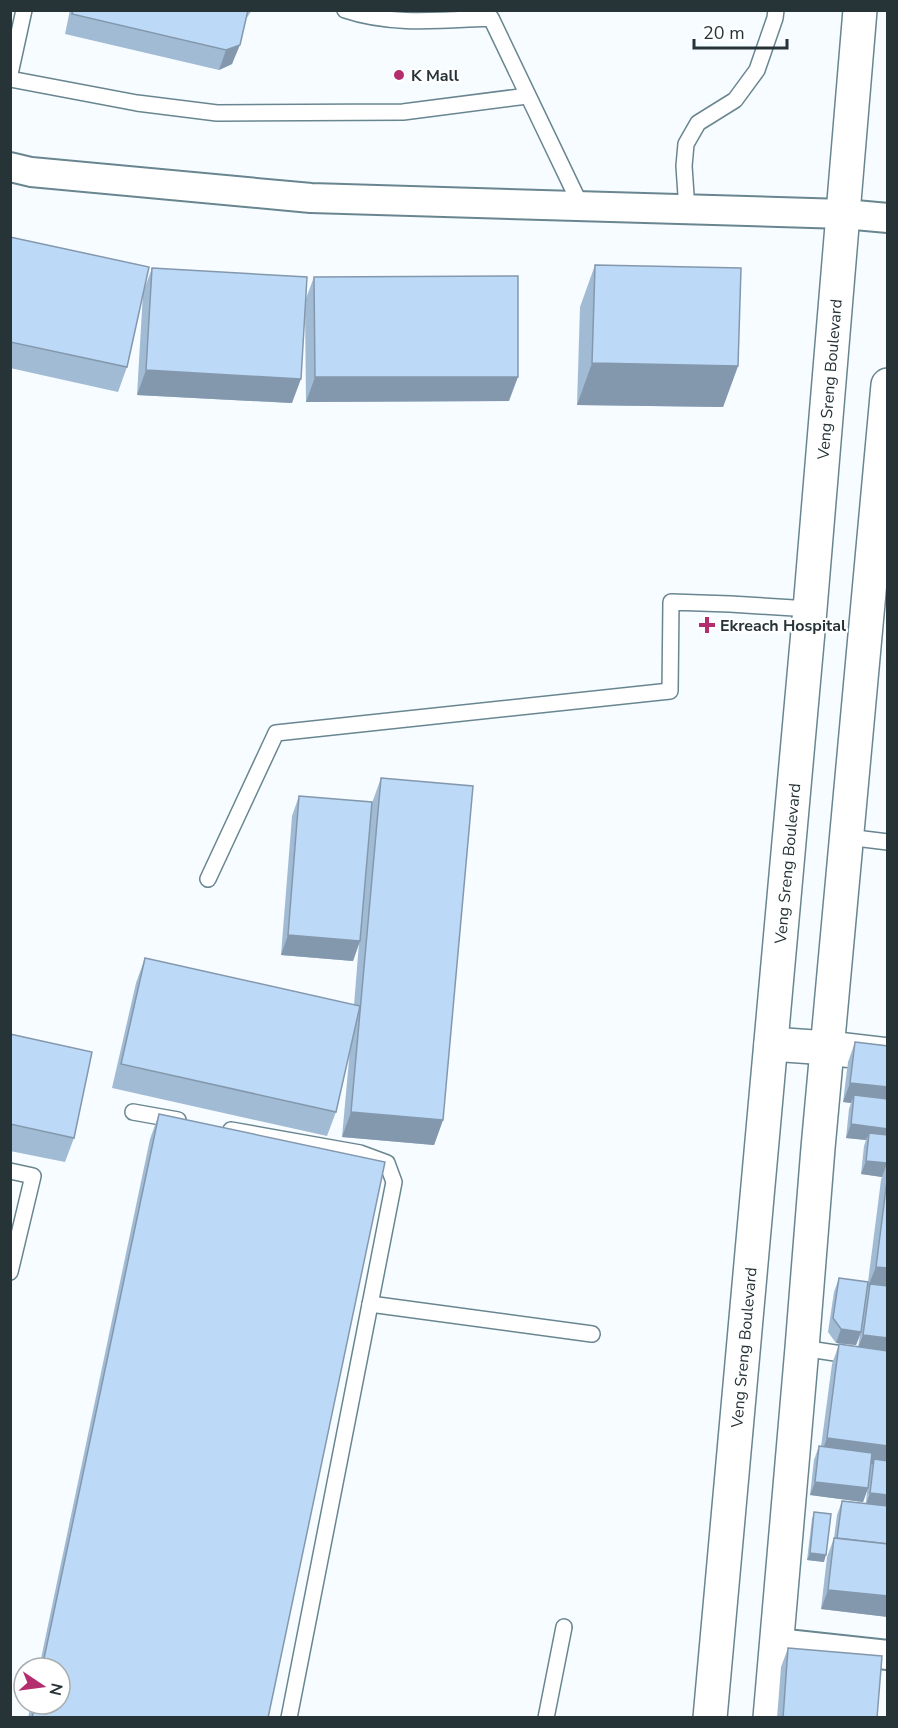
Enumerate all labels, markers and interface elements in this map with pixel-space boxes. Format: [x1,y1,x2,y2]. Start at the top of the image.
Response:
scale bar [694,12,787,50]
text: 20 m [703,21,745,45]
place label: K Mall [411,65,459,87]
marker: K Mall [392,68,406,82]
street label: Veng Sreng Boulevard [812,298,848,462]
place label: Ekreach Hospital [720,615,846,637]
marker: Ekreach Hospital [698,616,716,634]
street label: Veng Sreng Boulevard [770,782,806,946]
street label: Veng Sreng Boulevard [726,1266,763,1430]
north arrow [12,1656,72,1716]
text: N [44,1681,68,1697]

